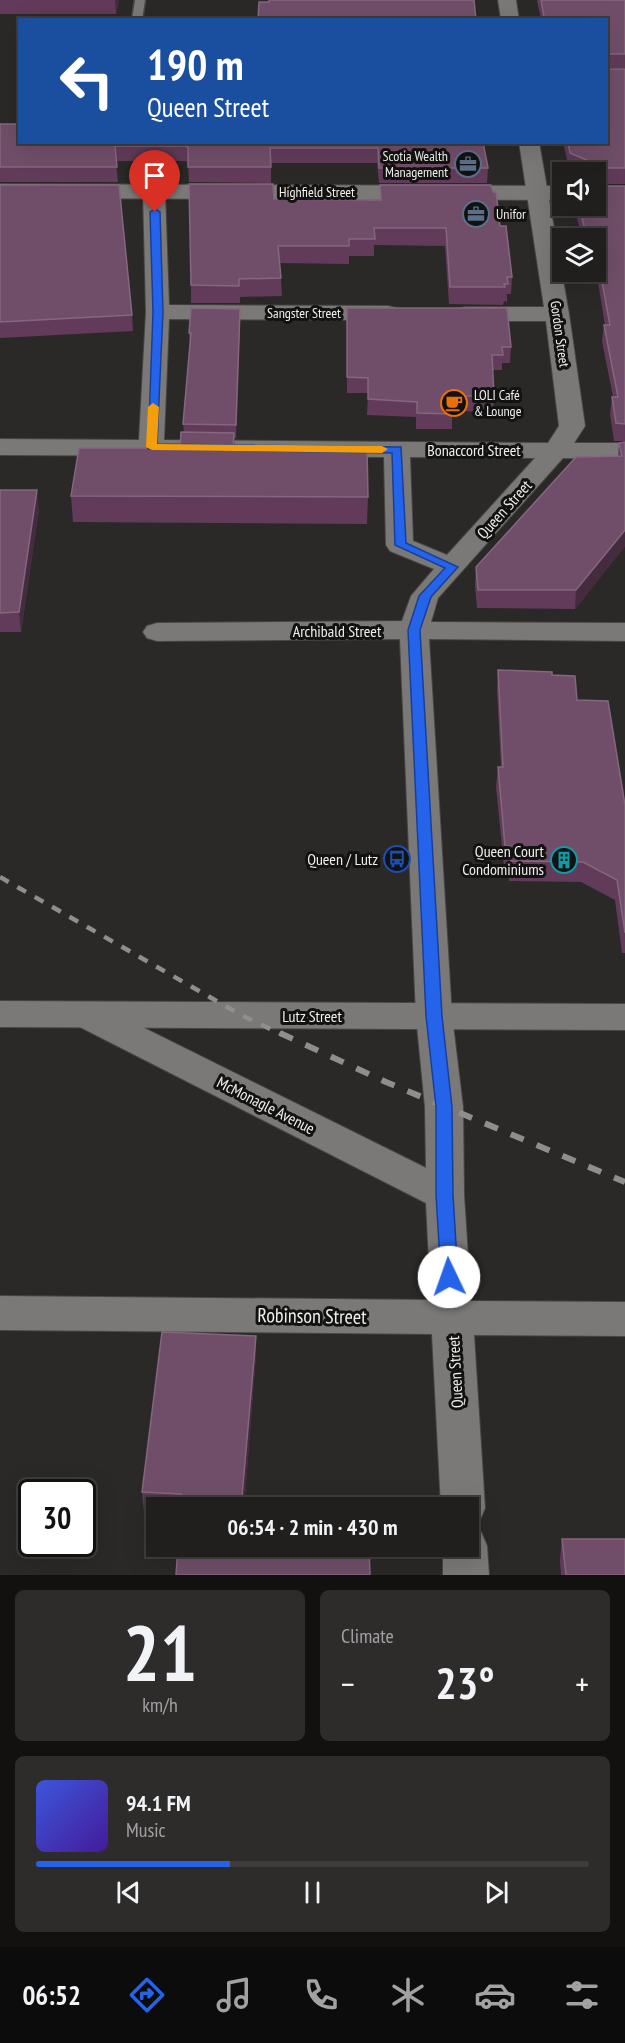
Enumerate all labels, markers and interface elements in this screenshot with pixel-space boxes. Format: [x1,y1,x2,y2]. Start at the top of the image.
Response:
text: 190 m [147,37,244,92]
icon: left [48,42,126,120]
text: Queen Street [147,90,269,124]
place label: Scotia Wealth Management [382,147,448,181]
office icon: Scotia Wealth Management [453,149,483,179]
pin [129,150,180,212]
icon: arrive [138,159,171,192]
map controls [552,162,606,282]
button: sound [552,162,606,216]
street label: Highfield Street [279,183,355,201]
office icon: Unifor [461,199,491,229]
place label: Unifor [496,205,526,223]
button: layers [552,228,606,282]
street label: Gordon Street [546,300,574,369]
street label: Sangster Street [267,304,341,322]
place label: LOLI Café & Lounge [474,386,522,420]
cafe icon: LOLI Café & Lounge [439,388,469,418]
street label: Bonaccord Street [427,440,521,460]
street label: Queen Street [472,475,536,543]
street label: Archibald Street [293,621,382,641]
place label: Queen Court Condominiums [462,841,545,879]
bus stop icon: Queen / Lutz [382,844,412,874]
building icon: Queen Court Condominiums [549,845,579,875]
place label: Queen / Lutz [307,849,378,869]
street label: Lutz Street [282,1006,342,1026]
street label: McMonagle Avenue [214,1072,318,1138]
position arrow [417,1245,481,1309]
street label: Robinson Street [257,1302,367,1330]
street label: Queen Street [443,1335,467,1409]
speed limit sign: 30 [18,1479,96,1557]
text: 06:54 · 2 min · 430 m [227,1513,398,1541]
text: 21 [123,1602,197,1703]
text: Climate [341,1623,394,1649]
text: 23° [435,1653,495,1711]
text: − [341,1662,355,1705]
text: + [575,1662,589,1705]
text: km/h [142,1692,178,1718]
text: 94.1 FM [126,1789,191,1817]
text: Music [126,1817,166,1843]
icon: previous [112,1876,145,1909]
icon: pause [296,1876,329,1909]
icon: next [480,1876,513,1909]
icon: directions [126,1974,168,2016]
icon: music [213,1974,255,2016]
icon: phone [300,1974,342,2016]
icon: climate [387,1974,429,2016]
icon: car [474,1974,516,2016]
icon: filters [561,1974,603,2016]
text: 06:52 [22,1978,81,2012]

